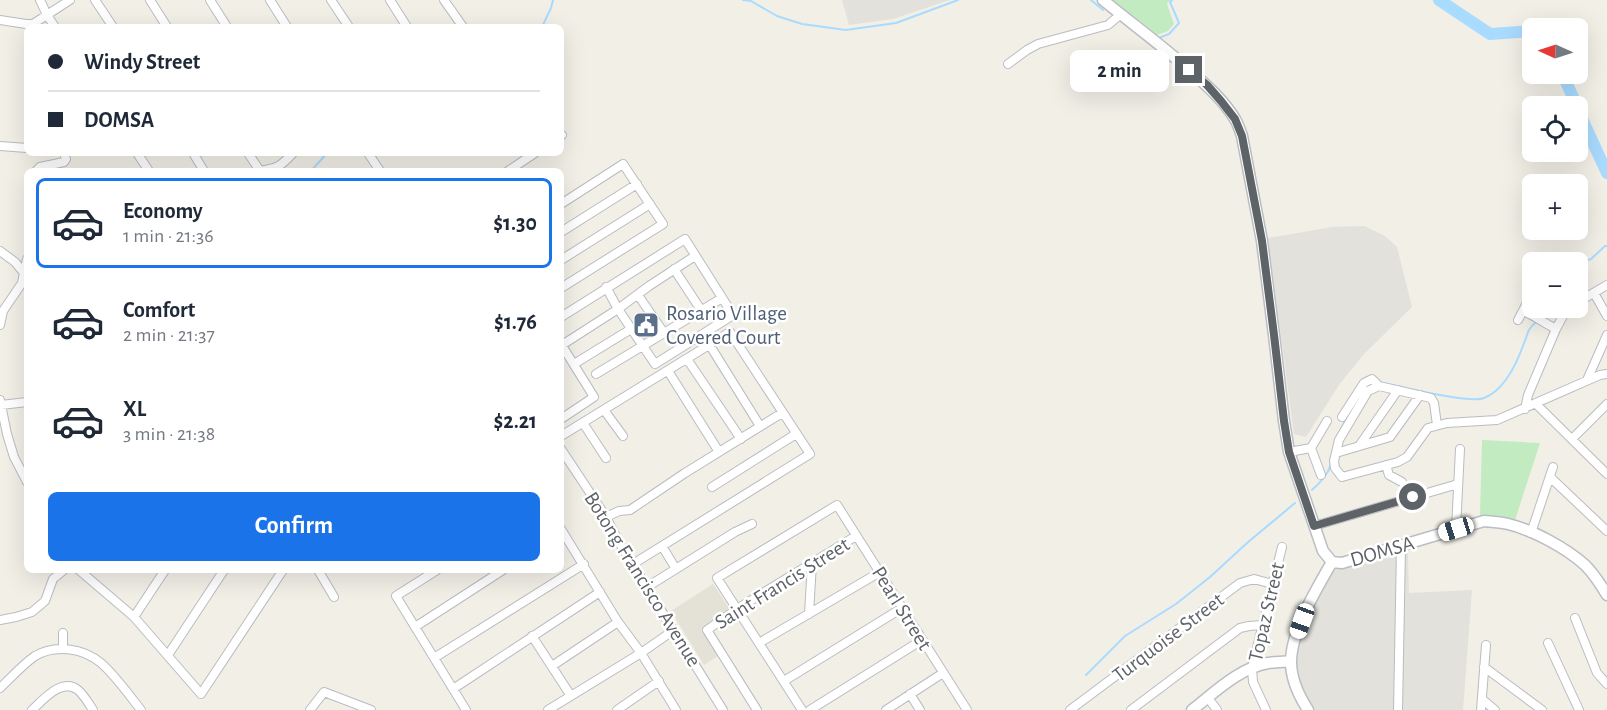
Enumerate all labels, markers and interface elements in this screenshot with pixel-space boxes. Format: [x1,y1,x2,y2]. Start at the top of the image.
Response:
north arrow [1522,18,1588,84]
map controls [1522,18,1588,318]
callout: 2 min [1069,49,1168,91]
text: Windy Street [84,51,200,73]
route end [1175,56,1202,83]
text: 2 min [1097,61,1142,81]
button: locate [1522,96,1588,162]
text: DOMSA [84,109,154,131]
button: + [1522,174,1588,240]
icon: car [51,196,105,250]
text: Economy [123,200,203,222]
text: $1.30 [493,212,537,234]
text: 1 min · 21:36 [123,226,214,246]
button: − [1522,252,1588,318]
icon: car [51,295,105,349]
text: Comfort [123,299,195,321]
place label: Rosario Village Covered Court [666,303,787,348]
public building icon: Rosario Village Covered Court [631,310,661,340]
text: $1.76 [494,311,537,333]
text: 2 min · 21:37 [123,325,215,345]
icon: car [51,394,105,448]
text: XL [123,398,146,420]
text: $2.21 [493,410,537,432]
text: 3 min · 21:38 [123,424,215,444]
route start [1399,483,1426,510]
street label: Botong Francisco Avenue [580,488,705,670]
button: Confirm [48,492,540,561]
car [1436,515,1476,543]
street label: DOMSA [1348,532,1417,571]
street label: Saint Francis Street [711,533,854,633]
street label: Topaz Street [1245,560,1288,664]
street label: Pearl Street [868,563,936,654]
street label: Turquoise Street [1109,589,1228,686]
car [1287,601,1317,641]

